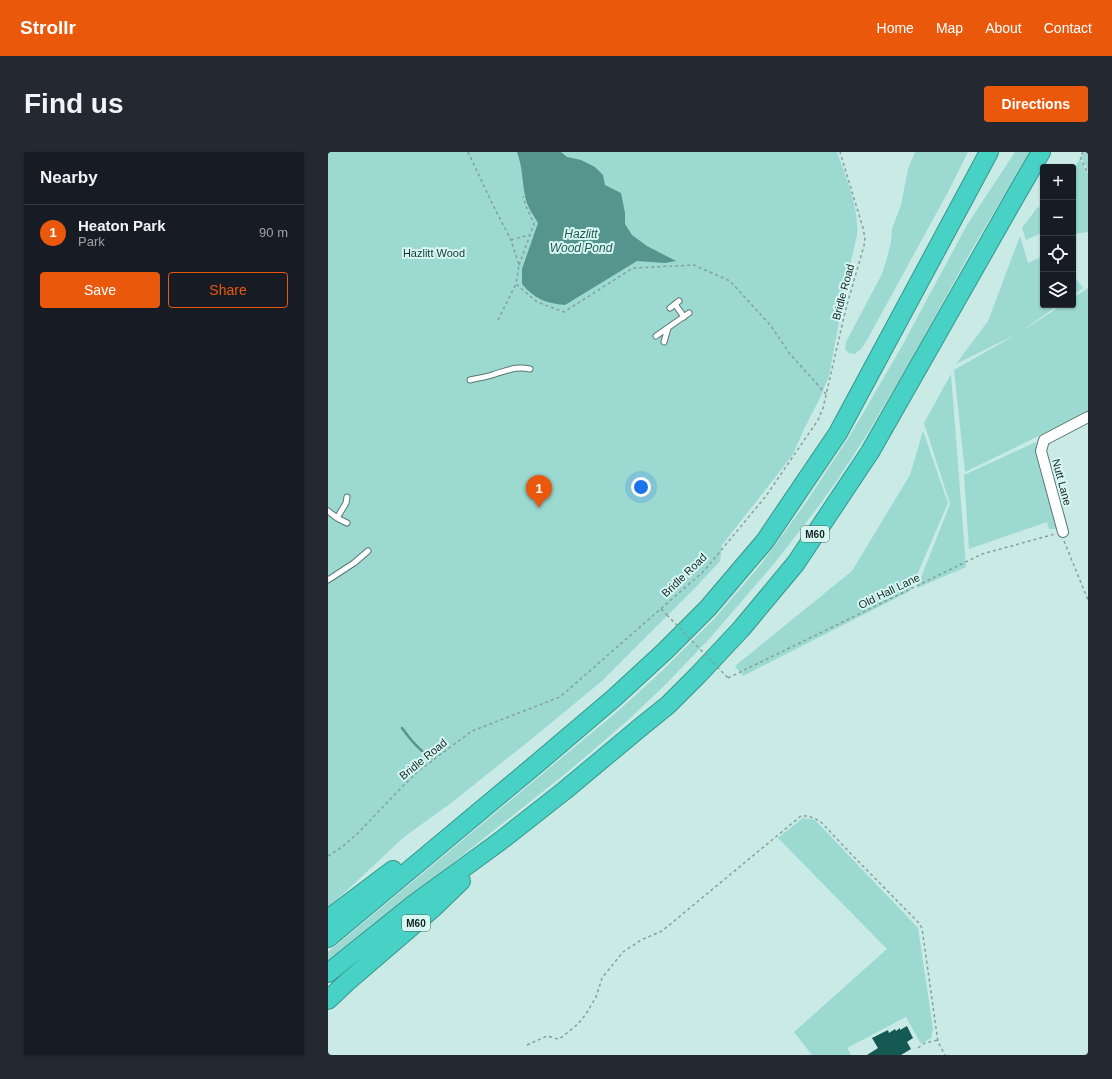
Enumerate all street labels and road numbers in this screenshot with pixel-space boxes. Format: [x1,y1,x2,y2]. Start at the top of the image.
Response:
street label: Bridle Road [830,263,856,321]
street label: Nutt Lane [1050,457,1074,507]
road number: M60 [801,526,829,542]
street label: Bridle Road [659,551,709,599]
street label: Old Hall Lane [856,571,922,611]
street label: Bridle Road [397,736,449,782]
road number: M60 [402,915,430,931]

